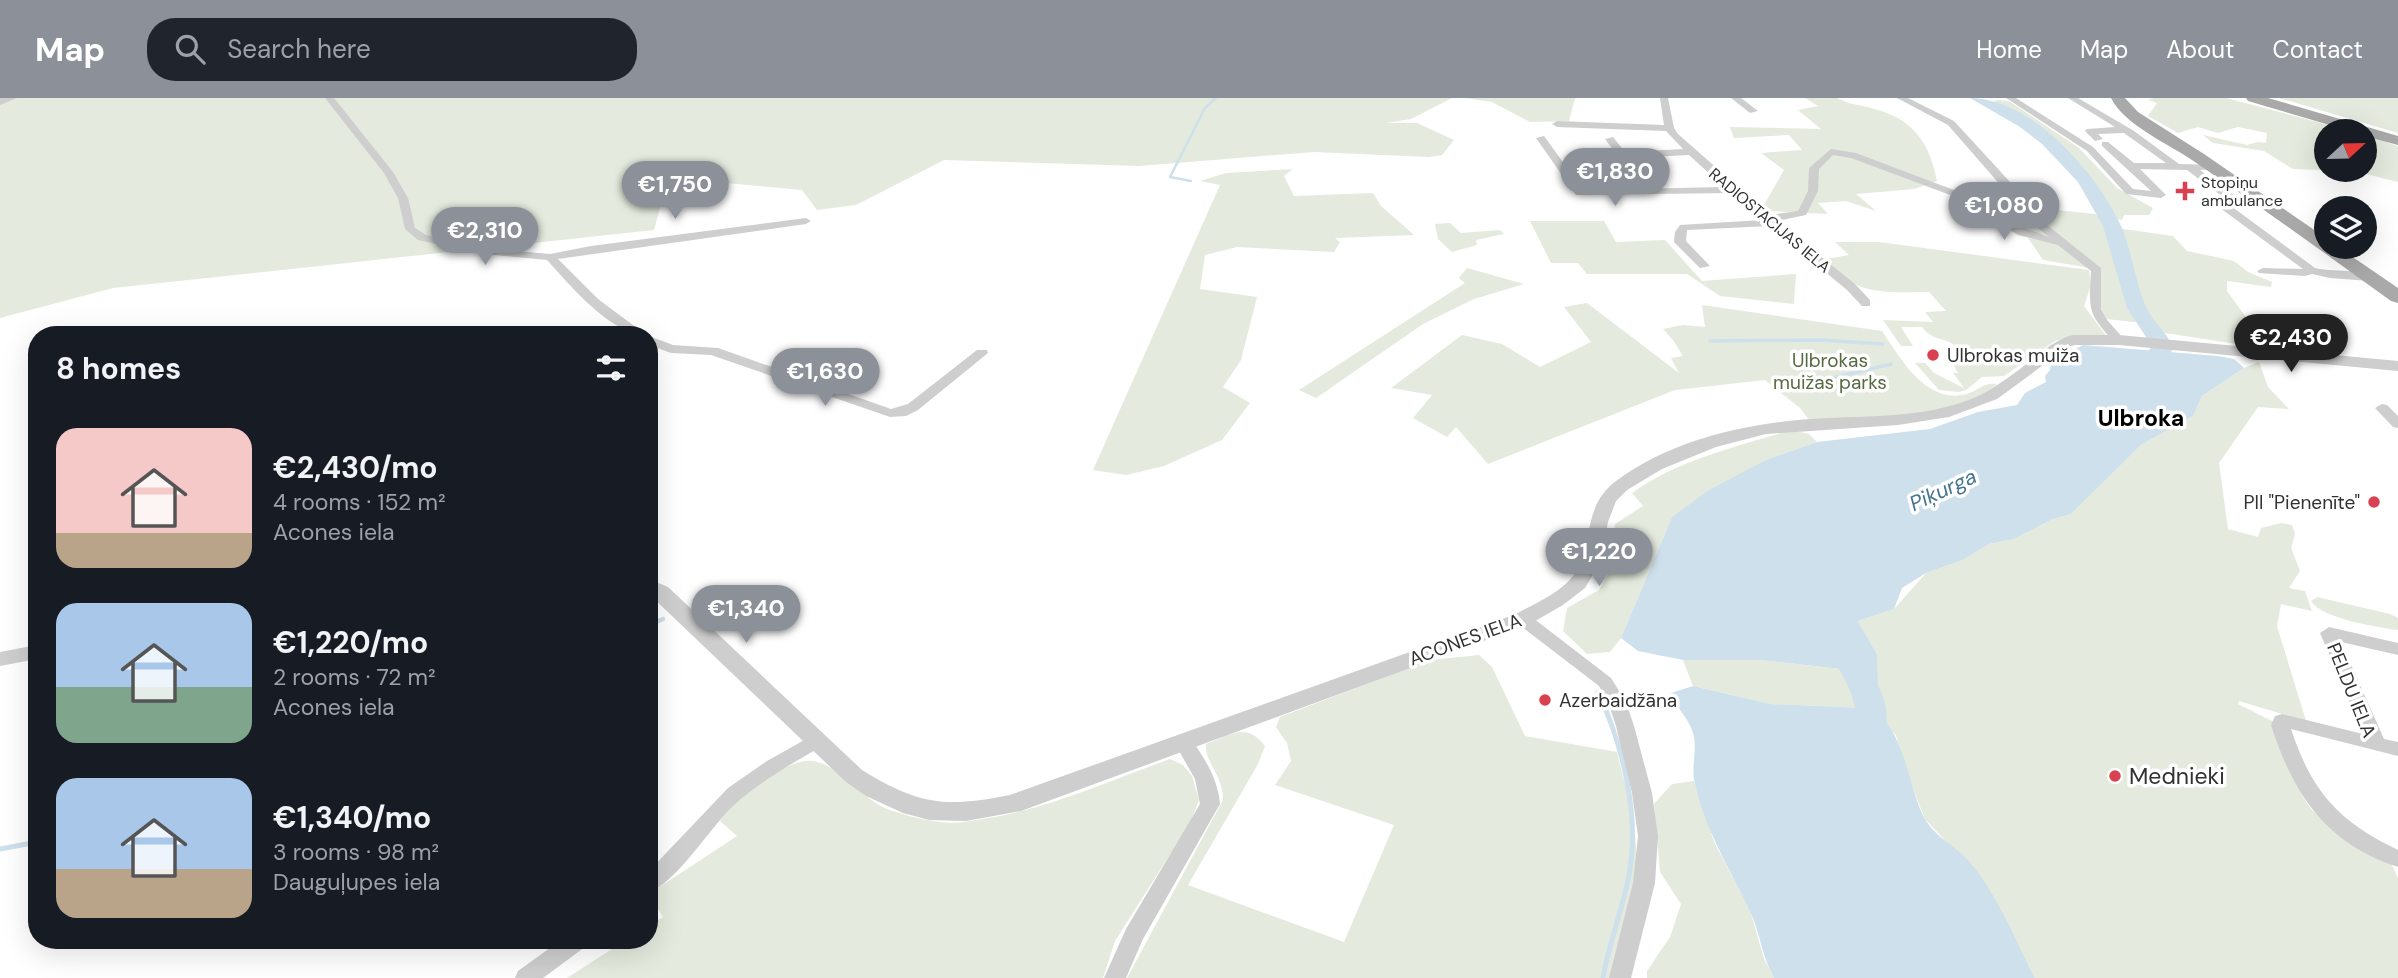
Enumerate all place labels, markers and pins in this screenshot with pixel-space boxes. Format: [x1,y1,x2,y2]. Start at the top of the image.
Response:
pin: €1,830 [1558,148,1672,208]
pin: €1,750 [618,162,732,221]
place label: Stopiņu ambulance [2201,172,2283,211]
marker: Stopiņu ambulance [2175,181,2195,201]
pin: €1,080 [1947,183,2061,242]
pin: €2,310 [428,208,542,267]
pin: €2,430 [2234,314,2348,374]
place label: Ulbrokas muiža [1947,343,2079,368]
marker: Ulbrokas muiža [1925,347,1941,363]
pin: €1,630 [768,348,882,408]
place label: PII "Pienenīte" [2244,490,2360,515]
marker: PII "Pienenīte" [2366,494,2382,510]
pin: €1,220 [1542,528,1656,588]
pin: €1,340 [689,586,803,645]
place label: Azerbaidžāna [1559,688,1677,713]
marker: Azerbaidžāna [1537,692,1553,708]
place label: Mednieki [2129,761,2225,791]
marker: Mednieki [2107,768,2123,784]

